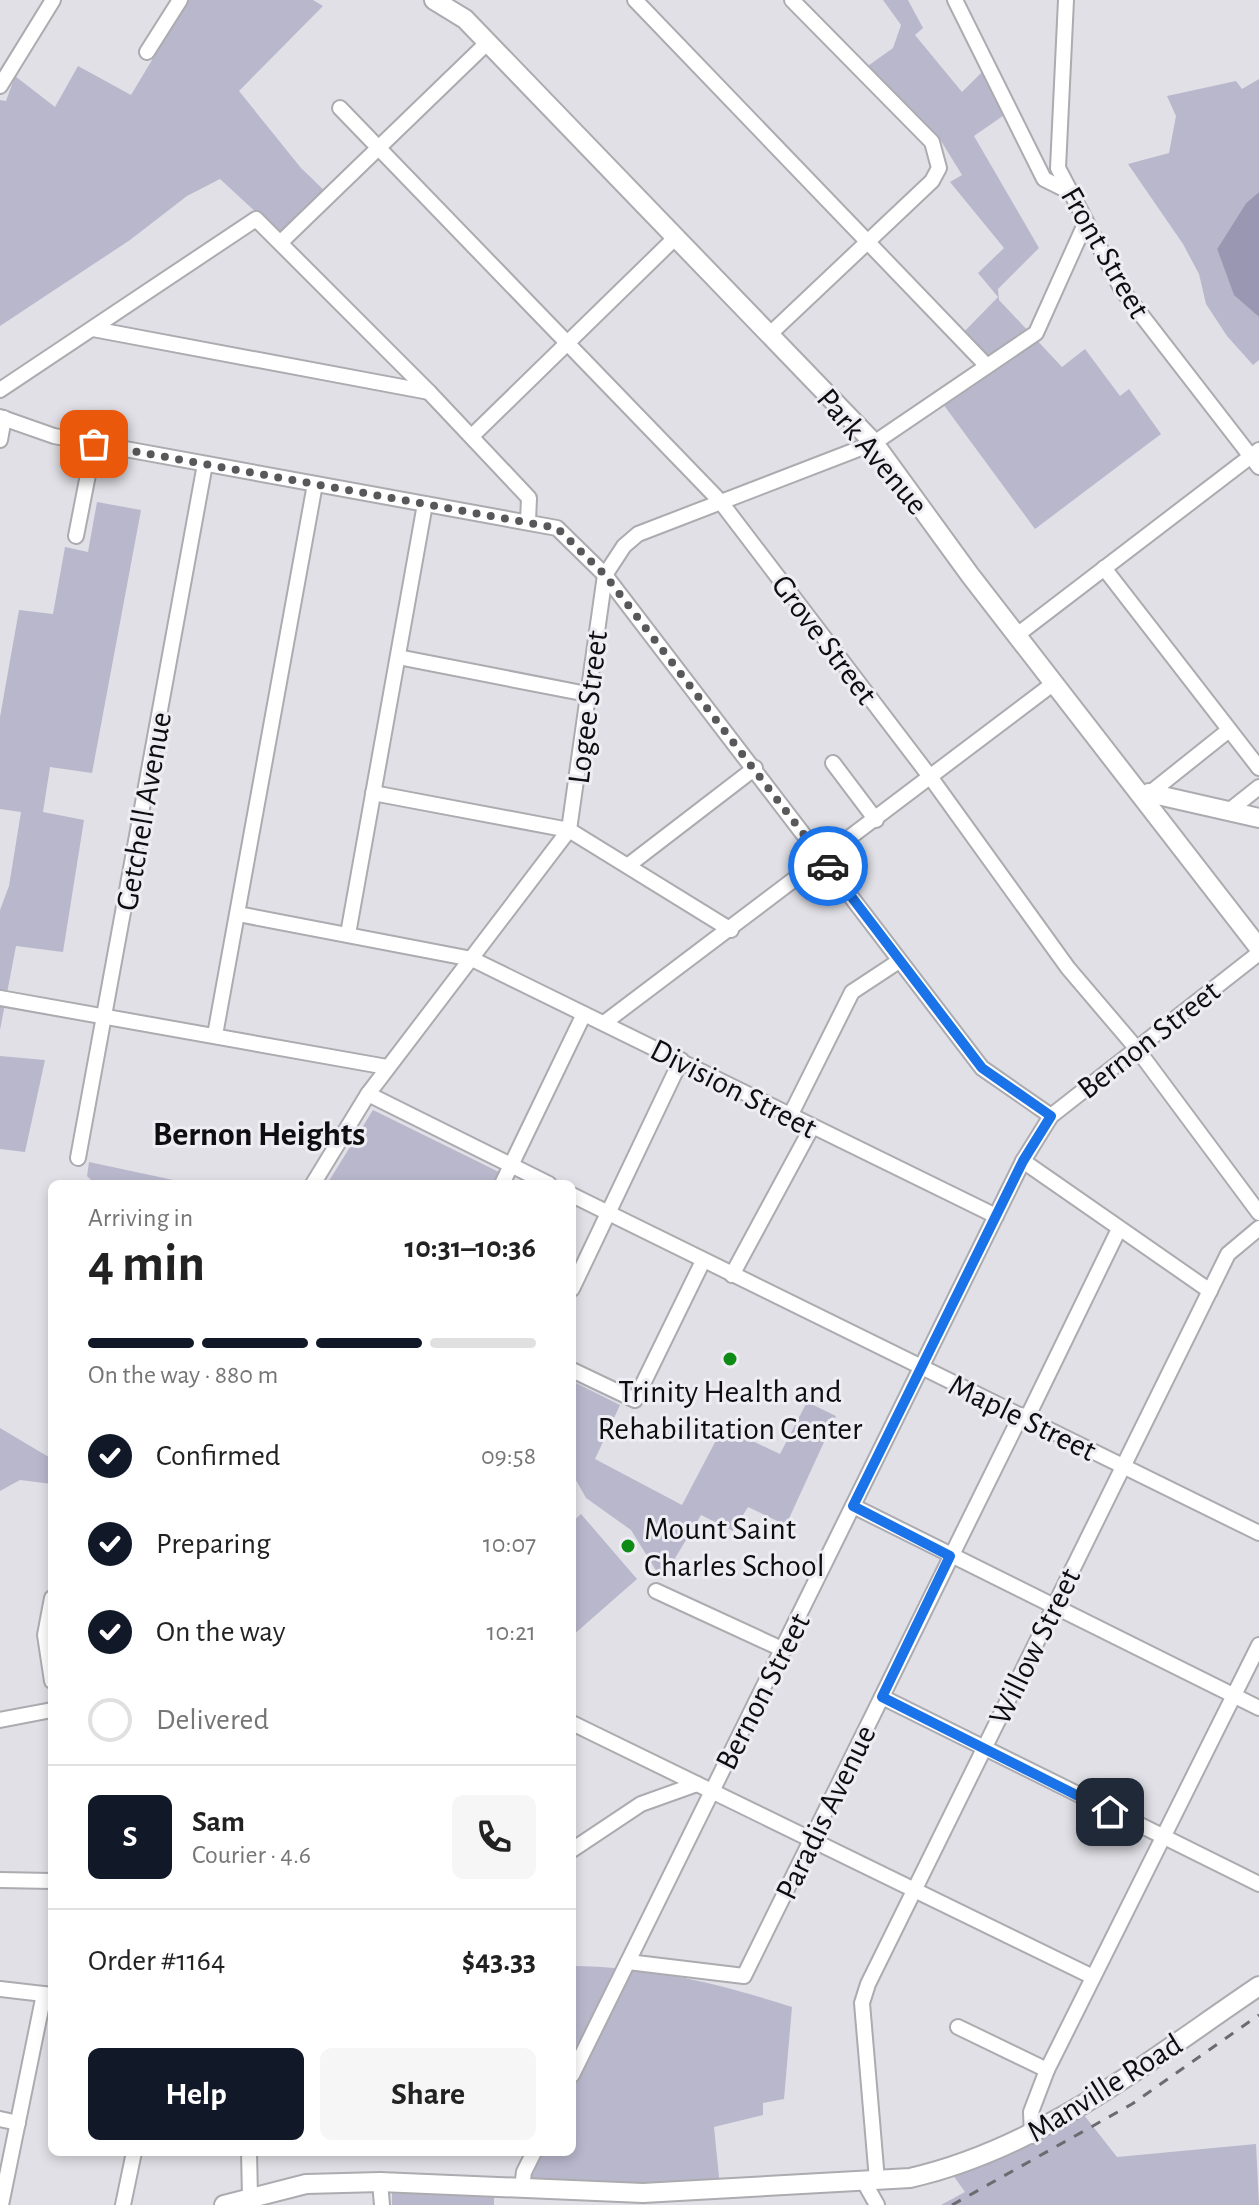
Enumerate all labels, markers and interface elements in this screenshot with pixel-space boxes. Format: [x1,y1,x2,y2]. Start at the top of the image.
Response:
street label: Front Street [1055,181,1155,324]
street label: Park Avenue [811,382,934,521]
pin [60,410,128,478]
icon: bag [72,422,116,466]
street label: Grove Street [766,569,883,710]
street label: Logee Street [563,629,613,786]
street label: Getchell Avenue [111,709,177,913]
courier [788,826,868,906]
icon: car [806,844,850,888]
street label: Bernon Street [1071,975,1226,1105]
street label: Division Street [645,1033,822,1144]
district label: Bernon Heights [153,1118,365,1152]
text: Arriving in [88,1205,193,1231]
text: 10:31–10:36 [404,1233,536,1263]
text: 4 min [88,1238,205,1290]
marker: Trinity Health and Rehabilitation Center [721,1350,739,1368]
text: On the way · 880 m [88,1362,278,1388]
street label: Maple Street [944,1369,1101,1467]
place label: Trinity Health and Rehabilitation Center [598,1376,863,1445]
icon: check [88,1434,132,1478]
text: Confirmed [156,1441,280,1471]
text: 09:58 [481,1443,536,1469]
place label: Mount Saint Charles School [644,1513,825,1582]
icon: check [88,1522,132,1566]
text: Preparing [156,1529,271,1559]
text: 10:07 [483,1531,536,1557]
marker: Mount Saint Charles School [619,1537,637,1555]
street label: Willow Street [983,1563,1086,1730]
street label: Bernon Street [710,1608,816,1775]
icon: check [88,1610,132,1654]
text: On the way [156,1617,285,1647]
text: 10:21 [487,1619,536,1645]
text: Delivered [156,1705,269,1735]
street label: Paradis Avenue [770,1720,882,1905]
pin [1076,1778,1144,1846]
icon: home [1088,1790,1132,1834]
button: phone [452,1795,536,1879]
text: Sam [192,1807,245,1837]
text: S [123,1822,137,1852]
text: Courier · 4.6 [192,1842,311,1868]
text: Order #1164 [88,1946,225,1976]
text: $43.33 [462,1946,536,1976]
street label: Manville Road [1021,2028,1188,2148]
button: Help [88,2048,304,2140]
button: Share [320,2048,536,2140]

